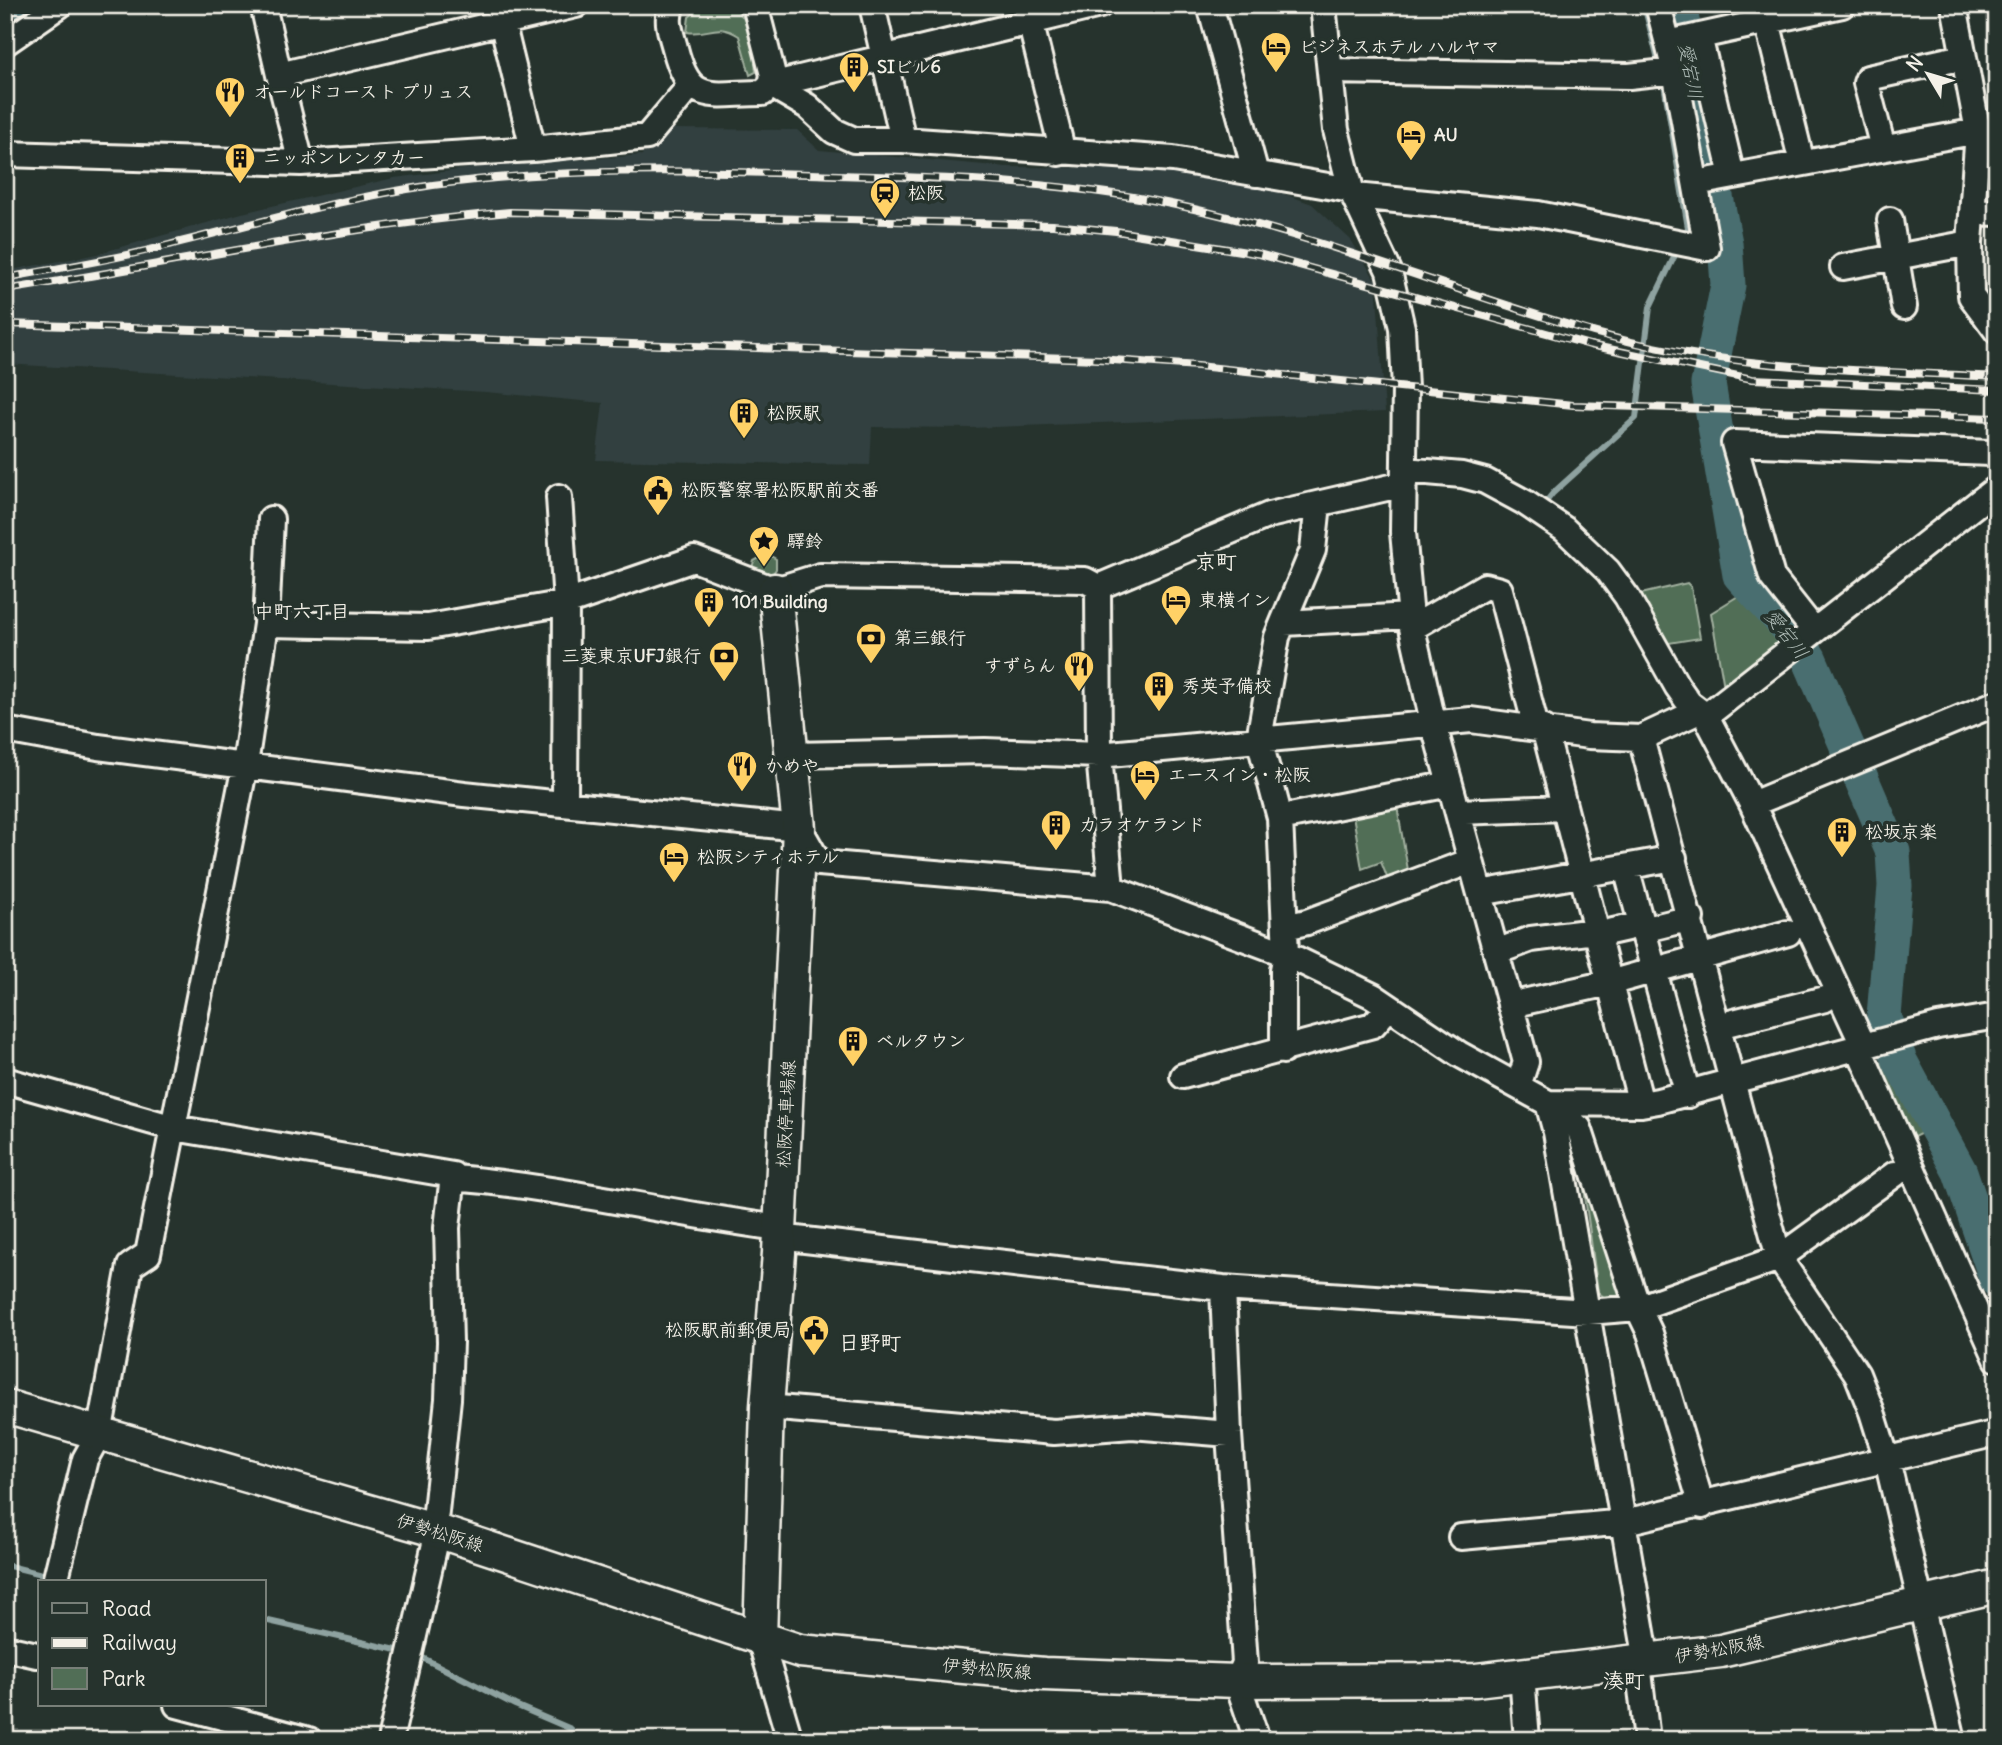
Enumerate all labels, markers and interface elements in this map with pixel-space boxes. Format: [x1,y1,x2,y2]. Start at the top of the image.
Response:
hotel icon: ビジネスホテル ハルヤマ [1259,30,1293,74]
place label: ビジネスホテル ハルヤマ [1299,35,1499,58]
north arrow [1894,38,1964,108]
water label: 愛宕川 [1674,41,1708,101]
building icon: SIビル6 [837,50,871,94]
text: N [1901,51,1928,76]
place label: SIビル6 [877,55,941,78]
restaurant icon: オールドコースト プリュス [213,75,247,119]
place label: オールドコースト プリュス [253,80,473,103]
hotel icon: AU [1394,118,1428,162]
place label: AU [1434,123,1458,146]
building icon: ニッポンレンタカー [223,141,257,185]
place label: ニッポンレンタカー [263,146,425,169]
station icon: 松阪 [868,176,902,220]
place label: 松阪 [908,181,944,204]
building icon: 松阪駅 [727,396,761,440]
place label: 松阪駅 [767,401,821,424]
public building icon: 松阪警察署松阪駅前交番 [641,473,675,517]
place label: 松阪警察署松阪駅前交番 [681,478,879,501]
place icon: 驛鈴 [747,524,781,568]
place label: 驛鈴 [787,529,823,552]
district label: 京町 [1195,548,1237,575]
hotel icon: 東横イン [1159,583,1193,627]
building icon: 101 Building [692,585,726,629]
place label: 東横イン [1199,588,1271,611]
place label: 101 Building [732,590,828,613]
district label: 中町六丁目 [254,599,350,623]
water label: 愛宕川 [1760,604,1814,664]
bank icon: 第三銀行 [854,621,888,665]
place label: 第三銀行 [894,626,966,649]
bank icon: 三菱東京UFJ銀行 [707,639,741,683]
place label: 三菱東京UFJ銀行 [561,644,701,667]
restaurant icon: すずらん [1062,649,1096,693]
place label: すずらん [984,654,1056,677]
building icon: 秀英予備校 [1142,669,1176,713]
place label: 秀英予備校 [1182,674,1272,697]
restaurant icon: かめや [725,749,759,793]
place label: かめや [765,754,819,777]
hotel icon: エースイン・松阪 [1128,758,1162,802]
place label: エースイン・松阪 [1168,763,1311,786]
building icon: カラオケランド [1039,808,1073,852]
place label: カラオケランド [1079,813,1205,836]
building icon: 松坂京楽 [1825,815,1859,859]
place label: 松坂京楽 [1865,820,1937,843]
hotel icon: 松阪シティホテル [657,840,691,884]
place label: 松阪シティホテル [697,845,839,868]
building icon: ベルタウン [836,1024,870,1068]
place label: ベルタウン [876,1029,966,1052]
street label: 松阪停車場線 [771,1059,800,1169]
public building icon: 松阪駅前郵便局 [797,1313,831,1357]
place label: 松阪駅前郵便局 [665,1318,791,1341]
district label: 日野町 [839,1329,902,1356]
street label: 伊勢松阪線 [394,1508,487,1557]
legend [38,1580,266,1706]
text: Road [102,1595,151,1622]
text: Railway [102,1629,177,1656]
street label: 伊勢松阪線 [1673,1629,1765,1668]
street label: 伊勢松阪線 [941,1653,1033,1684]
text: Park [102,1665,145,1692]
district label: 湊町 [1603,1667,1645,1694]

